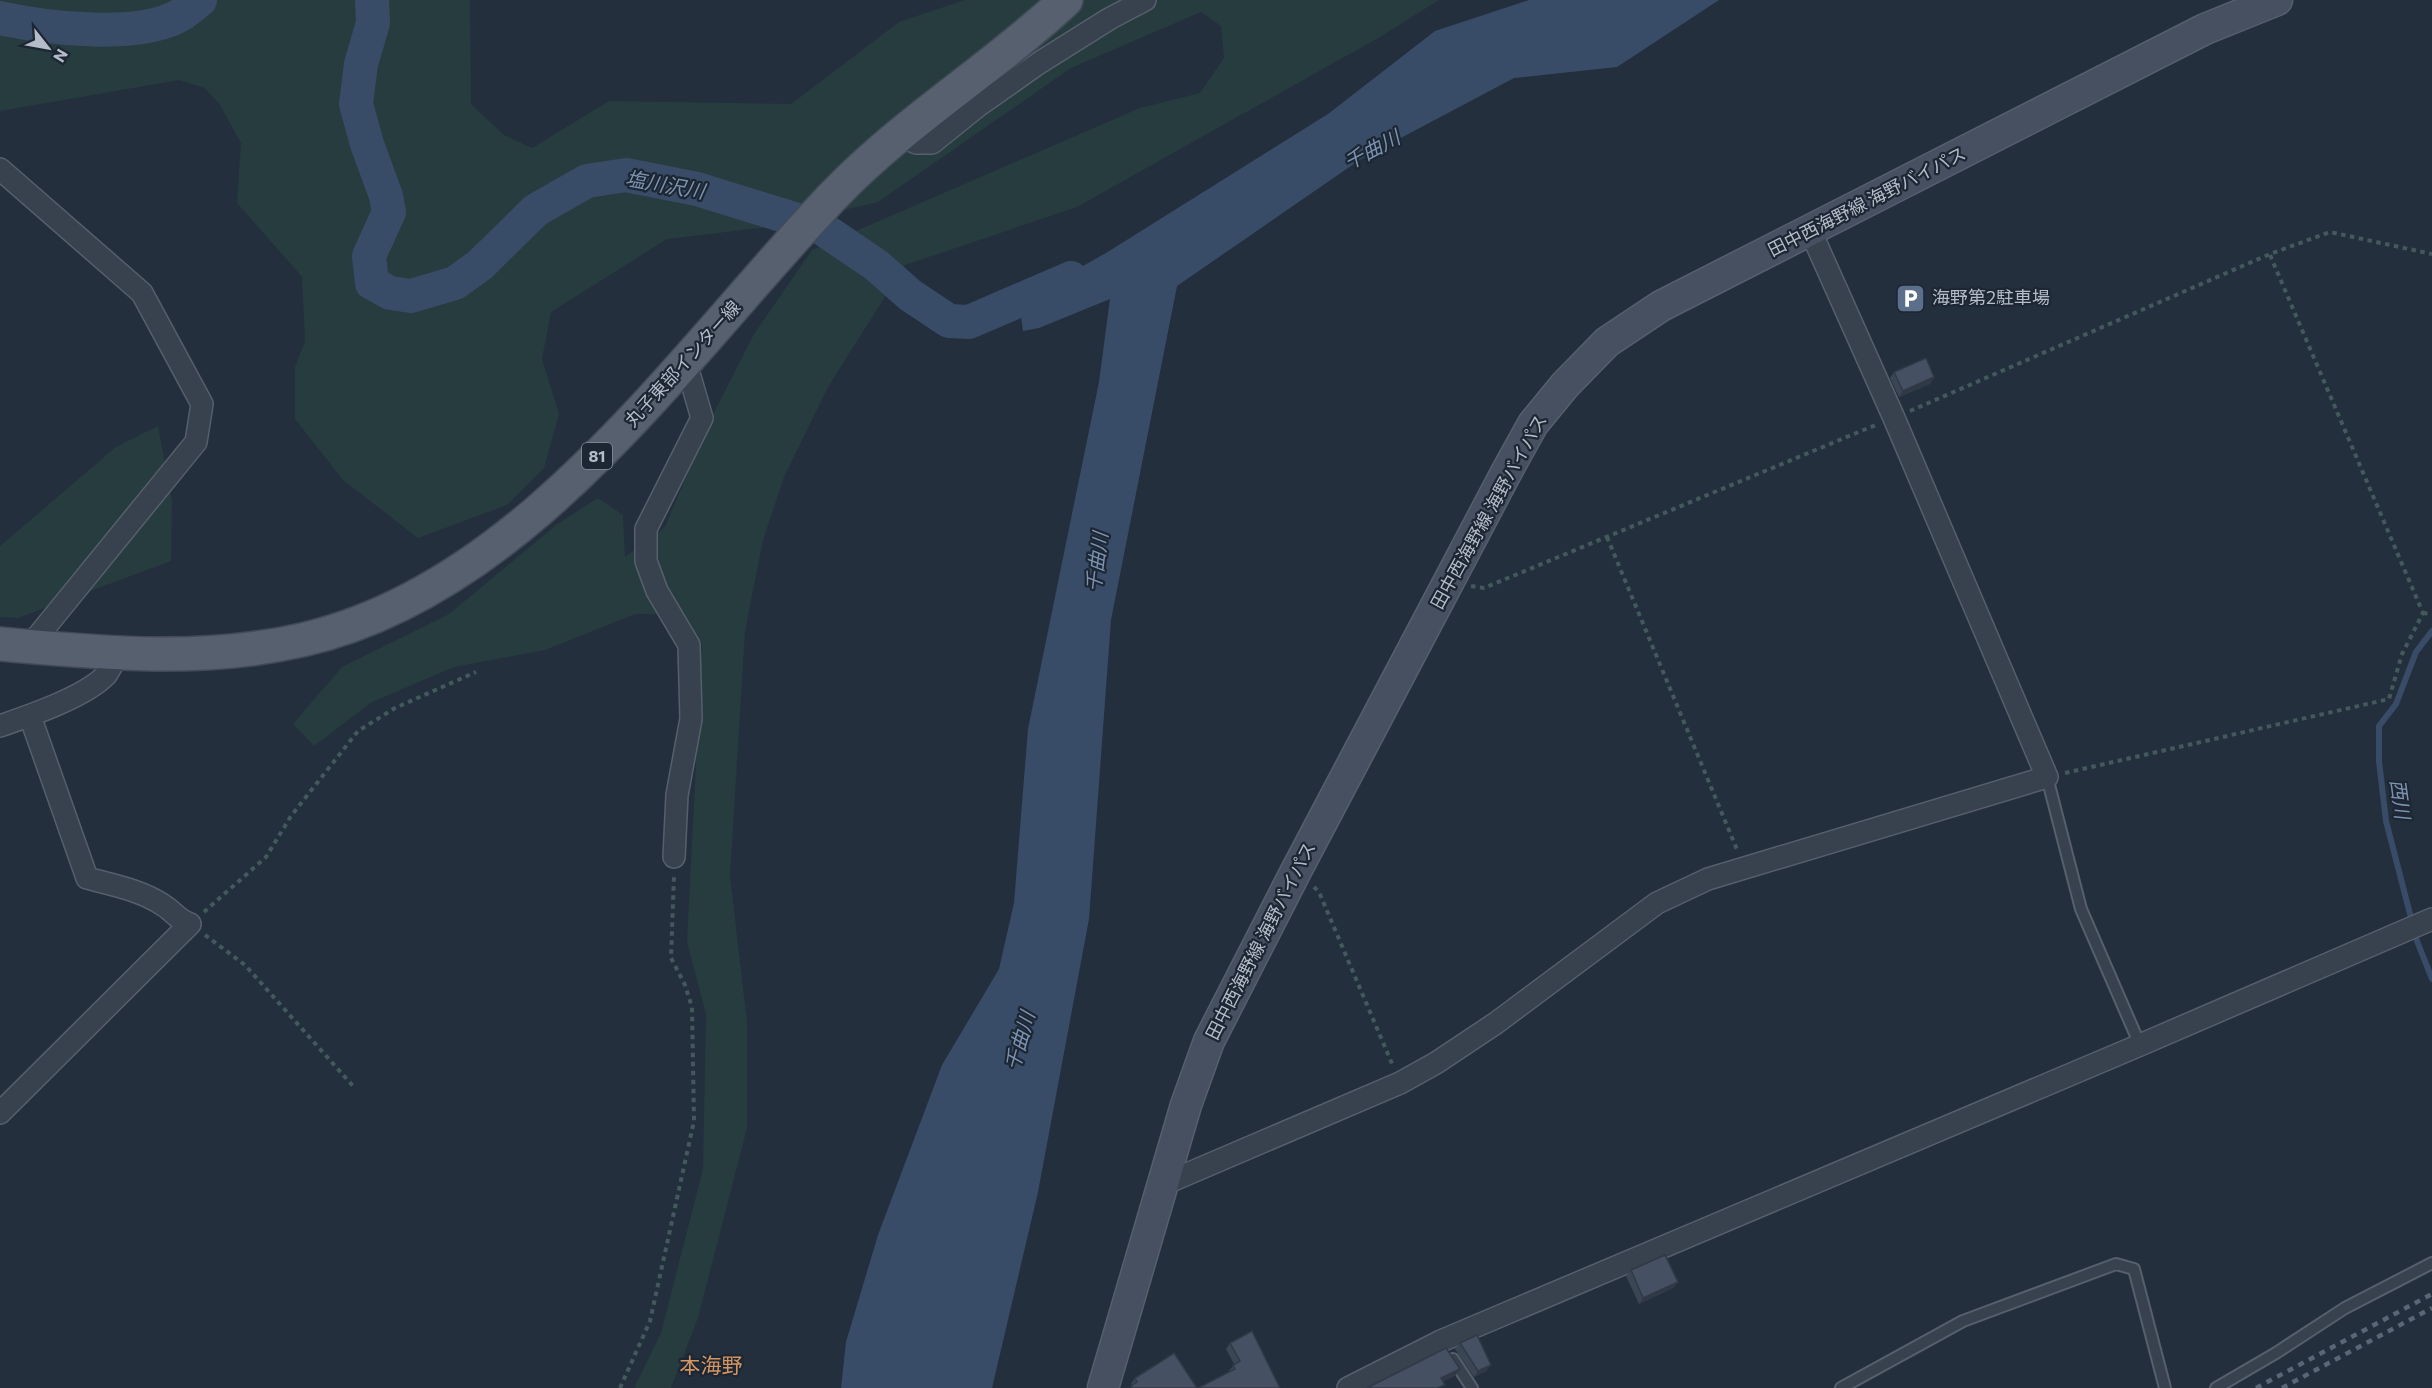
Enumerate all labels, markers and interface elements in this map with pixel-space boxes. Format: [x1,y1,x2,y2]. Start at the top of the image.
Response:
north arrow [18,18,78,78]
text: N [50,46,73,66]
water label: 千曲川 [1339,123,1405,174]
street label: 田中西海野線 海野バイパス [1764,142,1969,261]
water label: 塩川沢川 [624,165,709,203]
parking icon: 海野第2駐車場 [1895,282,1927,314]
place label: 海野第2駐車場 [1932,286,2050,308]
street label: 丸子東部インター線 [620,296,745,431]
street label: 田中西海野線 海野バイパス [1425,410,1551,613]
road number: 81 [582,443,612,469]
water label: 千曲川 [1080,529,1112,593]
water label: 西川 [2386,777,2416,822]
street label: 田中西海野線 海野バイパス [1201,838,1320,1043]
water label: 千曲川 [999,1007,1039,1073]
district label: 本海野 [680,1352,743,1377]

